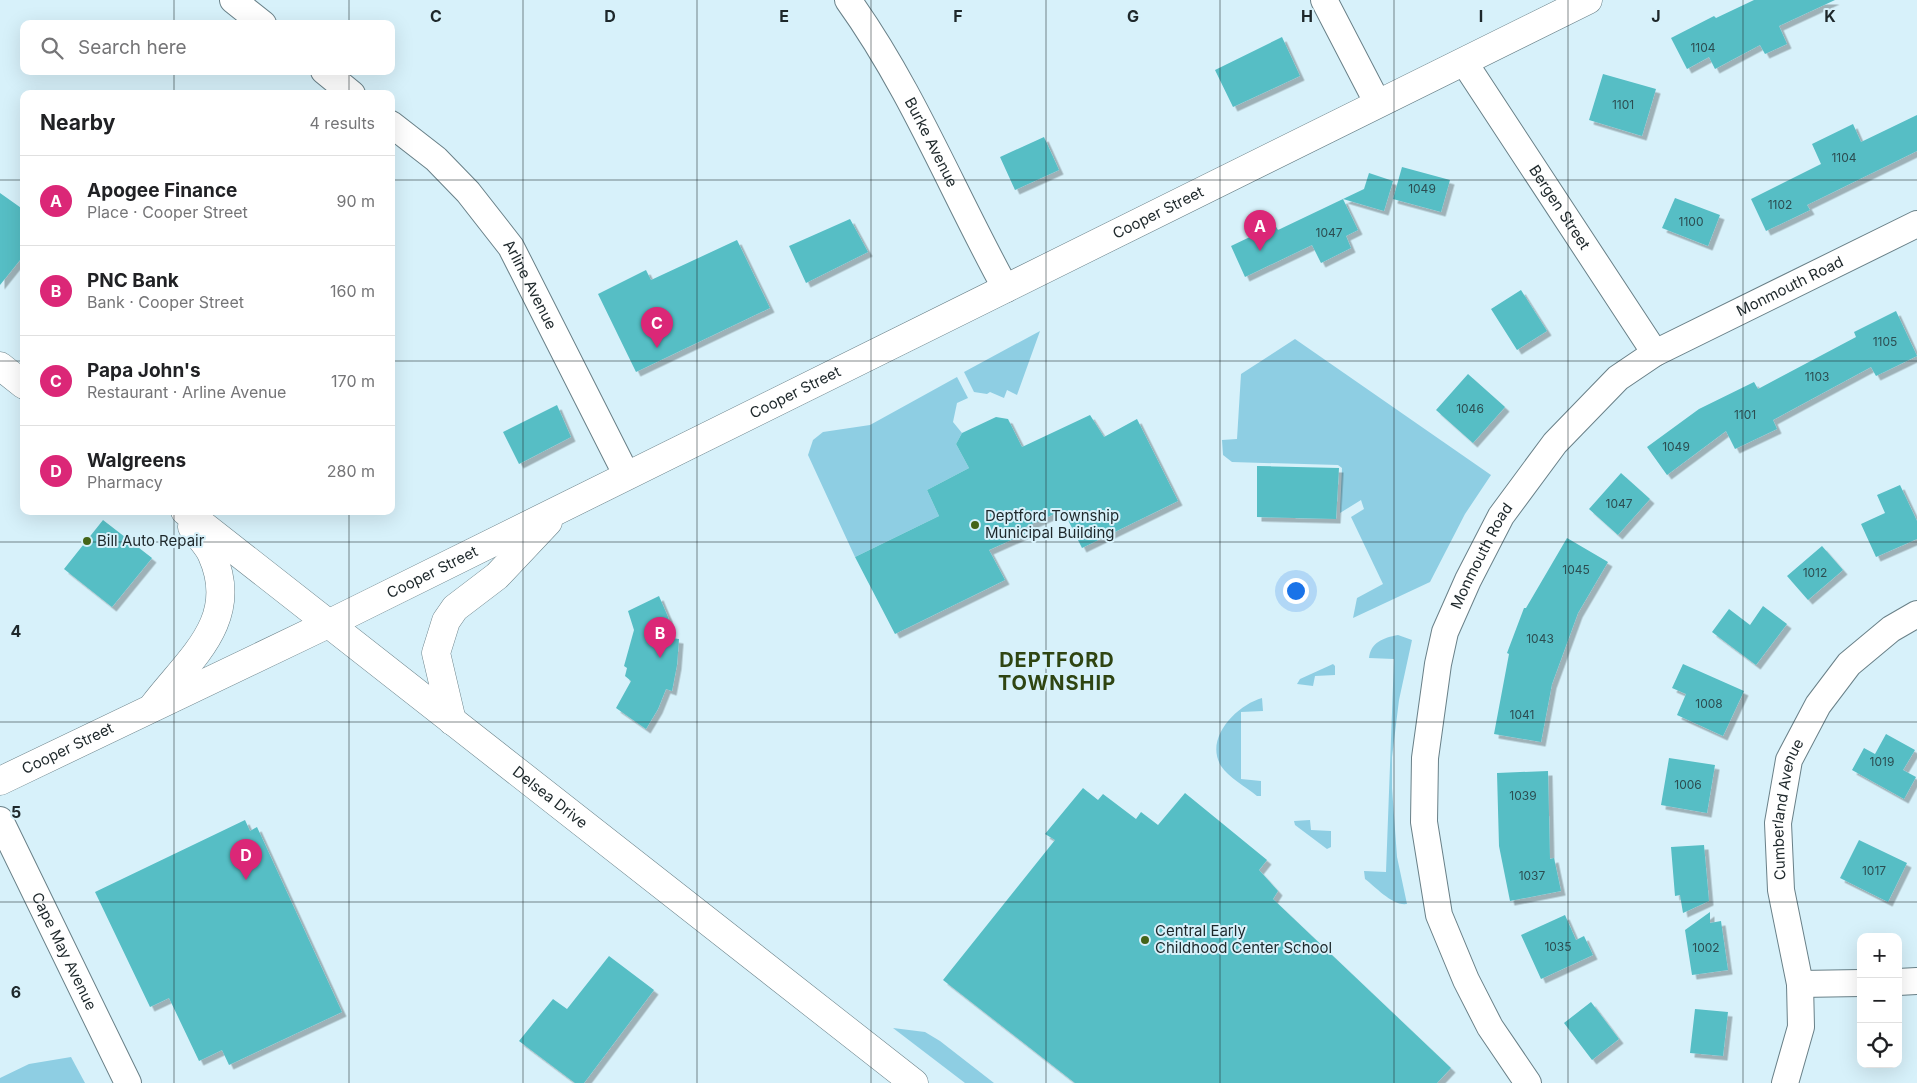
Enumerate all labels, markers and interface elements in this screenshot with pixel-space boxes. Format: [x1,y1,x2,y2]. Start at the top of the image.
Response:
text: C [430,6,442,26]
text: D [604,6,616,26]
text: E [779,6,789,26]
text: F [953,6,963,26]
text: G [1127,6,1139,26]
text: H [1301,6,1313,26]
text: I [1479,6,1483,26]
text: J [1651,6,1661,26]
text: K [1824,6,1836,26]
search box [20,20,395,75]
icon: search [38,34,66,62]
text: Search here [78,36,187,59]
house number: 1104 [1690,40,1716,55]
street label: Burke Avenue [901,94,962,190]
house number: 1101 [1612,97,1634,112]
text: Nearby [40,110,115,135]
text: 4 results [310,113,375,133]
house number: 1104 [1831,150,1857,165]
street label: Bergen Street [1525,161,1595,253]
text: Apogee Finance [87,179,237,202]
house number: 1049 [1408,181,1436,196]
street label: Cooper Street [1109,182,1207,243]
text: A [50,191,62,211]
text: 90 m [336,191,375,211]
house number: 1102 [1768,197,1792,212]
text: Place · Cooper Street [87,202,248,222]
pin: A [1244,210,1276,251]
house number: 1100 [1679,214,1703,229]
house number: 1047 [1316,225,1343,240]
street label: Arline Avenue [500,235,561,332]
street label: Monmouth Road [1733,252,1846,320]
text: PNC Bank [87,269,179,292]
text: B [51,281,61,301]
text: 160 m [330,281,375,301]
text: Bank · Cooper Street [87,292,244,312]
pin: C [641,307,673,348]
house number: 1105 [1873,334,1897,349]
text: Papa John's [87,359,201,382]
street label: Cooper Street [746,362,844,423]
house number: 1103 [1805,369,1829,384]
text: C [50,371,62,391]
text: 170 m [331,371,375,391]
text: Restaurant · Arline Avenue [87,382,286,402]
house number: 1046 [1456,401,1484,416]
house number: 1101 [1734,407,1756,422]
house number: 1049 [1662,439,1690,454]
text: Walgreens [87,449,186,472]
text: D [50,461,62,481]
text: 280 m [327,461,375,481]
text: Pharmacy [87,472,163,492]
house number: 1047 [1606,496,1633,511]
street label: Monmouth Road [1446,499,1516,612]
place label: Deptford Township Municipal Building [985,506,1119,542]
marker: Deptford Township Municipal Building [969,519,981,531]
place label: Bill Auto Repair [97,531,205,550]
marker: Bill Auto Repair [81,535,93,547]
street label: Cooper Street [383,541,481,602]
house number: 1045 [1562,562,1590,577]
house number: 1012 [1803,565,1827,580]
your location [1283,578,1309,604]
pin: B [644,617,676,658]
text: 4 [11,621,22,641]
house number: 1043 [1526,631,1554,646]
district label: DEPTFORD TOWNSHIP [998,648,1116,695]
house number: 1008 [1695,696,1723,711]
house number: 1041 [1510,707,1534,722]
street label: Cooper Street [19,718,116,778]
street label: Cumberland Avenue [1768,735,1808,881]
house number: 1019 [1870,754,1894,769]
street label: Delsea Drive [509,762,592,832]
house number: 1006 [1674,777,1702,792]
house number: 1039 [1509,788,1537,803]
text: 5 [11,802,21,822]
pin: D [230,839,262,880]
house number: 1017 [1862,863,1886,878]
house number: 1037 [1519,868,1546,883]
street label: Cape May Avenue [28,889,101,1013]
place label: Central Early Childhood Center School [1155,921,1332,957]
map controls [1857,933,1902,1068]
button: + [1857,933,1902,978]
marker: Central Early Childhood Center School [1139,934,1151,946]
house number: 1035 [1544,939,1572,954]
house number: 1002 [1692,940,1720,955]
button: − [1857,978,1902,1023]
text: 6 [11,982,21,1002]
button: locate [1857,1023,1902,1068]

